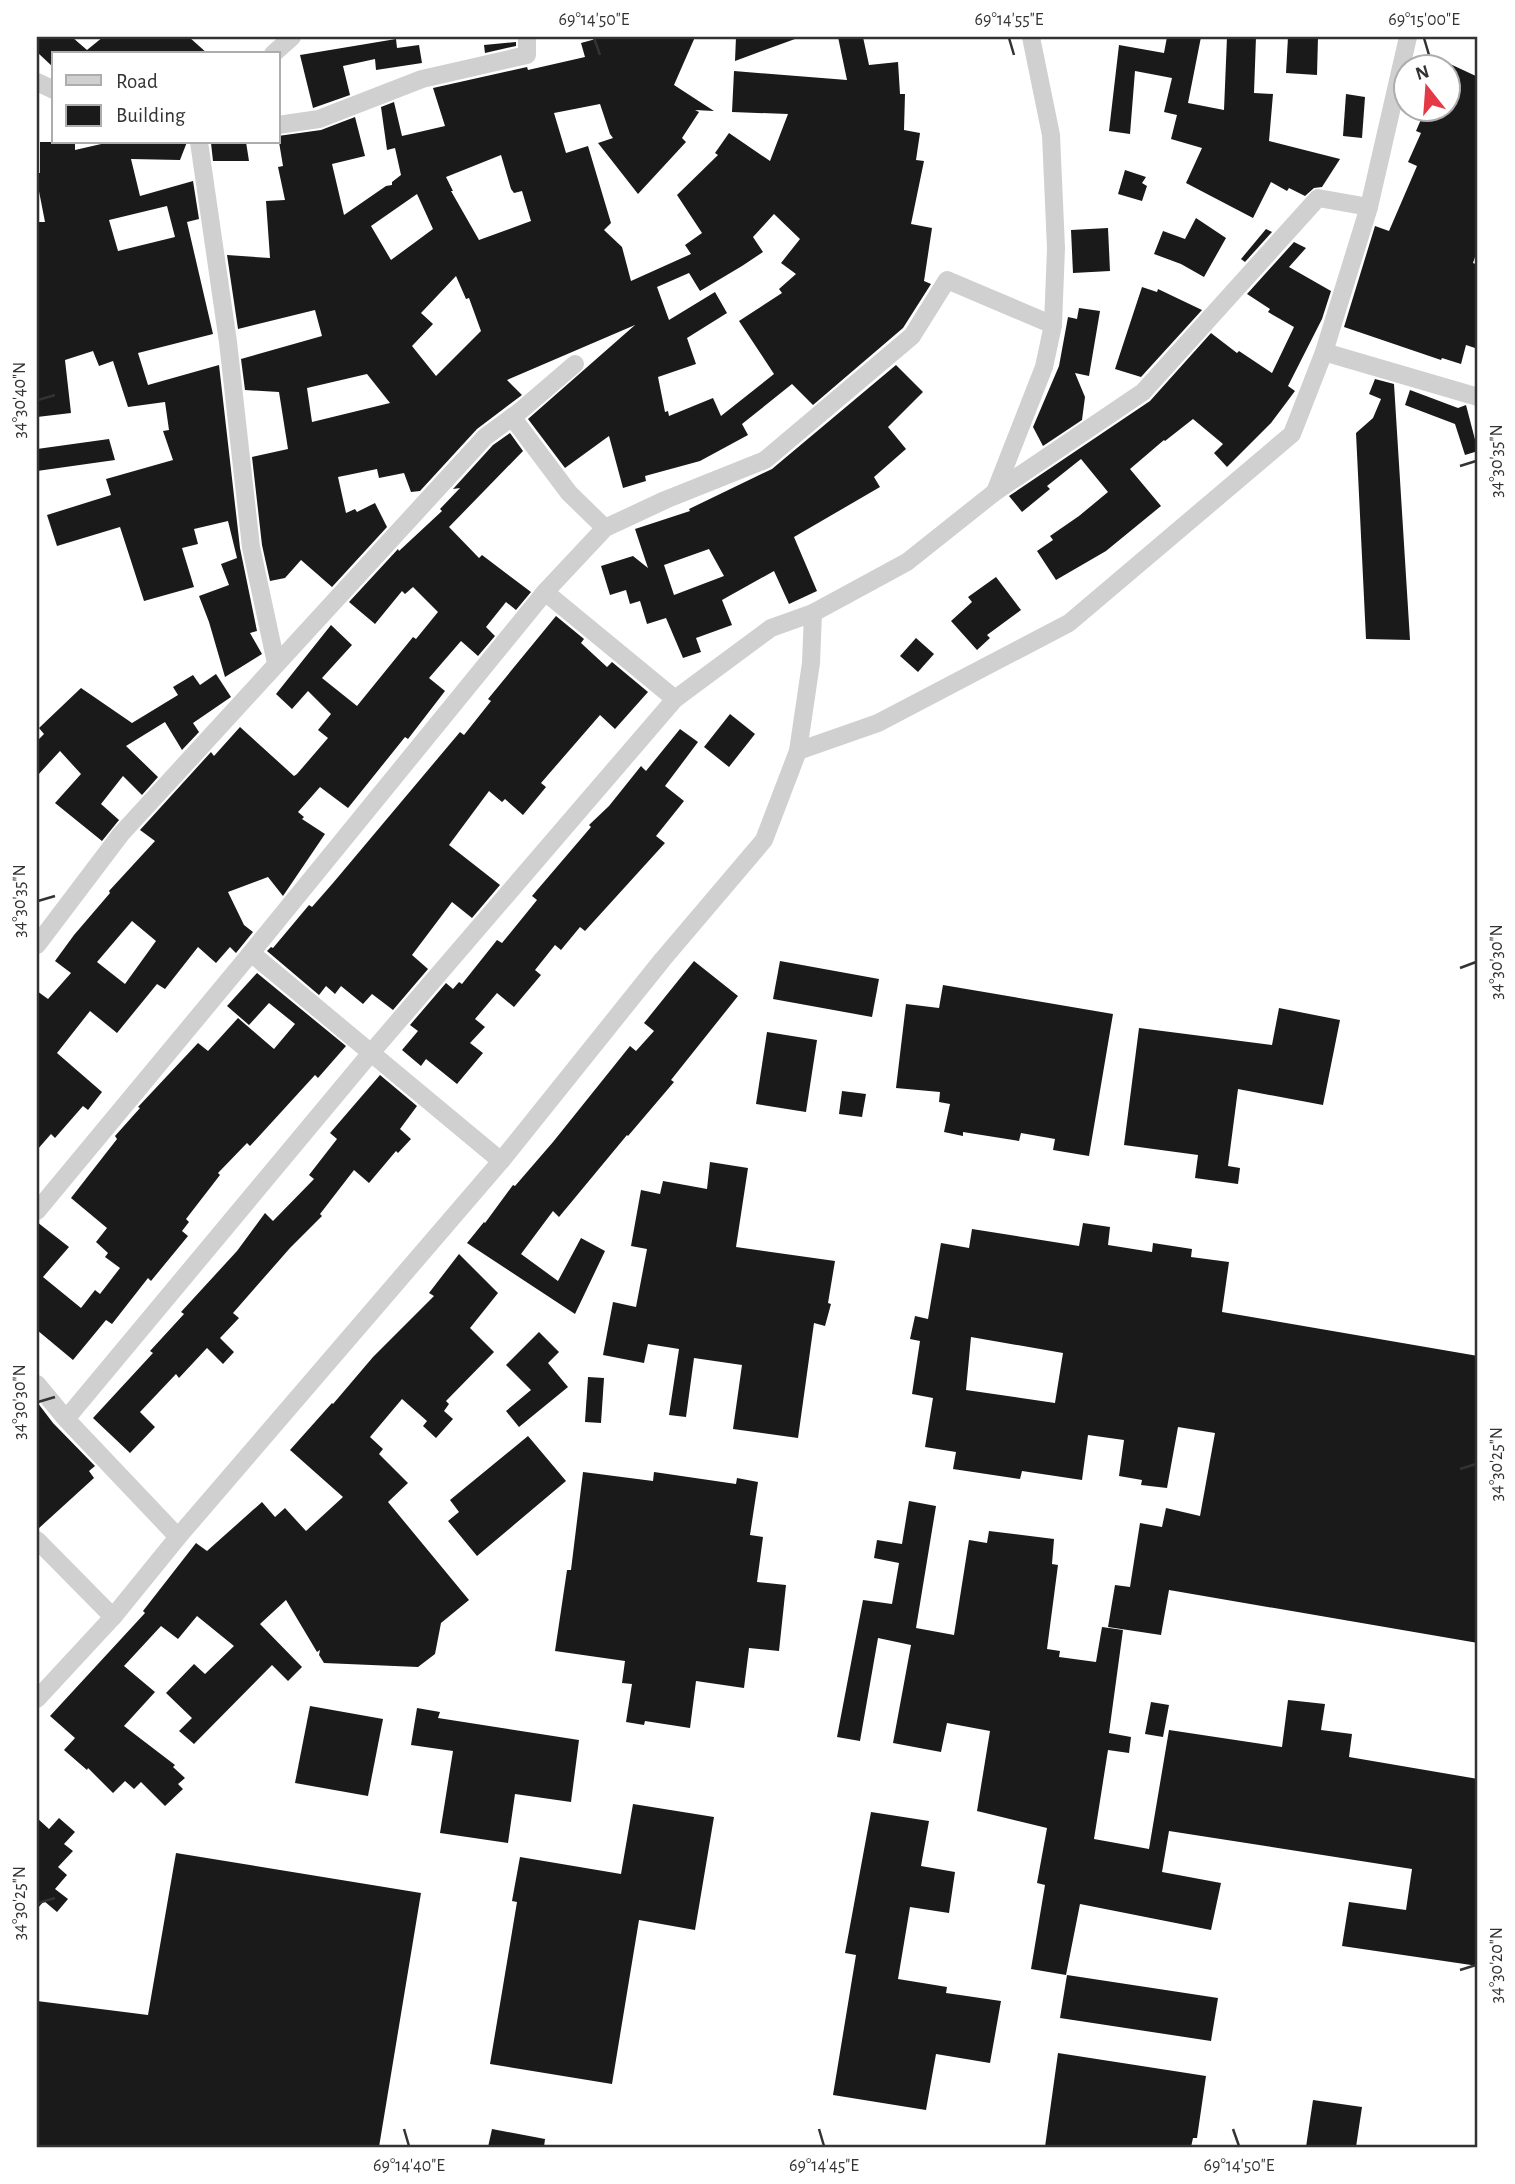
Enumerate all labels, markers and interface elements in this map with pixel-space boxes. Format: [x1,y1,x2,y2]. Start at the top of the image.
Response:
text: 69°14'50"E [559,11,630,29]
text: 69°14'55"E [975,11,1044,29]
text: 69°15'00"E [1388,11,1460,29]
legend [52,52,280,144]
north arrow [1392,52,1462,122]
text: N [1413,62,1432,84]
text: Road [116,71,158,92]
text: Building [116,105,186,126]
text: 34°30'40"N [11,362,29,438]
text: 34°30'35"N [1488,424,1506,498]
text: 34°30'35"N [11,864,29,938]
text: 34°30'30"N [1488,924,1506,1000]
text: 34°30'30"N [11,1364,29,1440]
text: 34°30'25"N [1488,1427,1506,1501]
text: 34°30'25"N [11,1866,29,1940]
text: 34°30'20"N [1488,1927,1506,2003]
text: 69°14'40"E [373,2157,445,2175]
text: 69°14'45"E [789,2157,859,2175]
text: 69°14'50"E [1204,2157,1275,2175]

